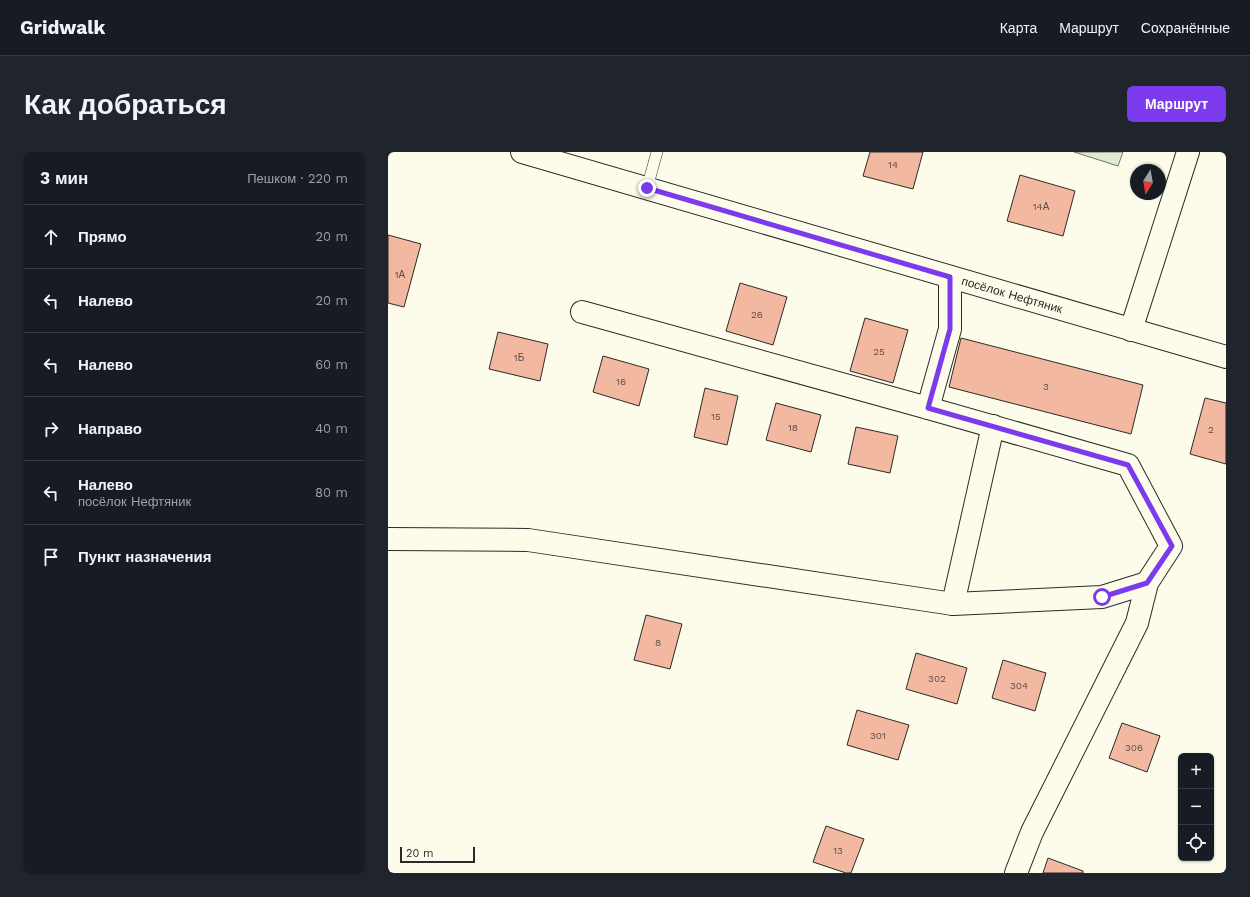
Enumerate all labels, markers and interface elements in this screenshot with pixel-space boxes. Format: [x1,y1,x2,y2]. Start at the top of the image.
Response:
text: Gridwalk [20,16,105,39]
text: Карта [1000,20,1037,36]
text: Маршрут [1059,20,1119,36]
text: Сохранённые [1141,20,1230,36]
button: Маршрут [1127,86,1226,122]
text: Как добраться [24,88,227,121]
house number: 14 [888,159,898,170]
north arrow [1130,164,1166,200]
text: 3 мин [40,168,88,188]
text: Пешком · 220 m [247,171,348,186]
route end [638,179,656,197]
house number: 14А [1033,201,1050,212]
icon: ahead [40,226,62,248]
text: Прямо [78,228,127,246]
text: 20 m [316,229,348,244]
house number: 1А [395,269,406,280]
street label: посёлок Нефтяник [960,274,1065,316]
icon: left [40,290,62,312]
text: Налево [78,292,133,310]
text: 20 m [316,293,348,308]
house number: 26 [751,309,763,320]
house number: 25 [873,346,885,357]
house number: 1Б [514,352,525,363]
icon: left [40,354,62,376]
text: Налево [78,356,133,374]
text: 60 m [315,357,348,372]
house number: 16 [616,376,626,387]
house number: 3 [1043,381,1049,392]
house number: 15 [711,411,721,422]
icon: right [40,418,62,440]
text: Направо [78,420,142,438]
text: 40 m [315,421,348,436]
house number: 18 [788,422,798,433]
house number: 2 [1208,424,1214,435]
text: Налево [78,476,133,494]
icon: left [40,482,62,504]
text: 80 m [315,485,348,500]
text: посёлок Нефтяник [78,494,191,509]
icon: arrive [40,546,62,568]
text: Пункт назначения [78,548,211,566]
route start [1093,588,1111,606]
house number: 8 [655,637,661,648]
house number: 302 [928,673,946,684]
house number: 304 [1010,680,1028,691]
house number: 301 [870,730,886,741]
house number: 306 [1125,742,1143,753]
map controls [1178,753,1214,861]
button: + [1178,753,1214,789]
button: − [1178,789,1214,825]
button: locate [1178,825,1214,861]
scale bar [400,845,475,864]
house number: 13 [833,845,843,856]
text: 20 m [406,847,434,860]

